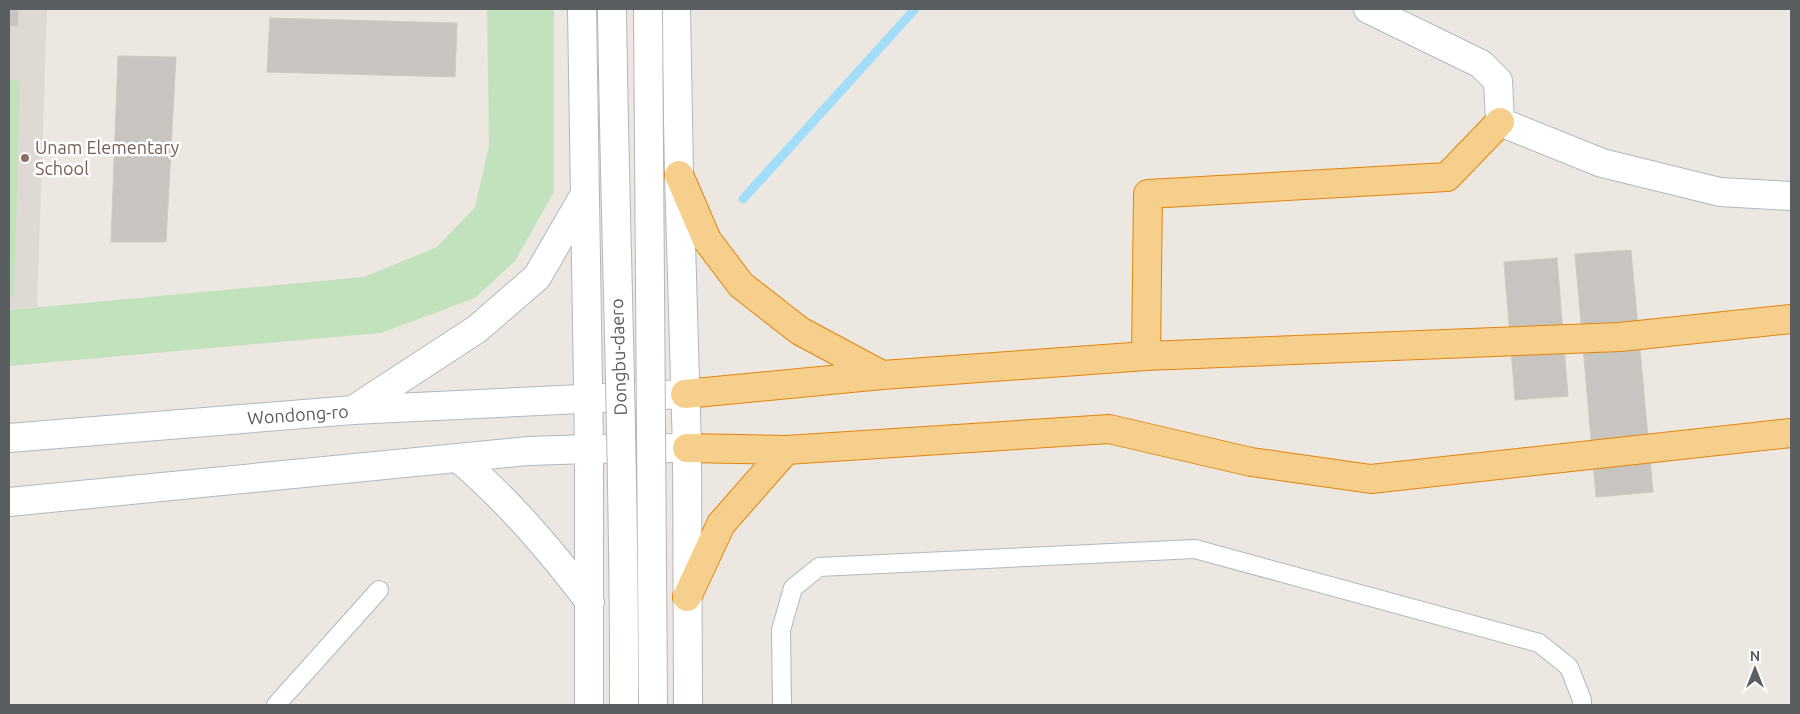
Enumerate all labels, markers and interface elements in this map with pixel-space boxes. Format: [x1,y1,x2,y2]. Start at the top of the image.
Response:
place label: Unam Elementary School [35,137,179,178]
marker: Unam Elementary School [19,152,31,164]
street label: Dongbu-daero [606,298,630,416]
street label: Wondong-ro [247,400,349,428]
north arrow [1730,644,1780,694]
text: N [1750,648,1760,664]

